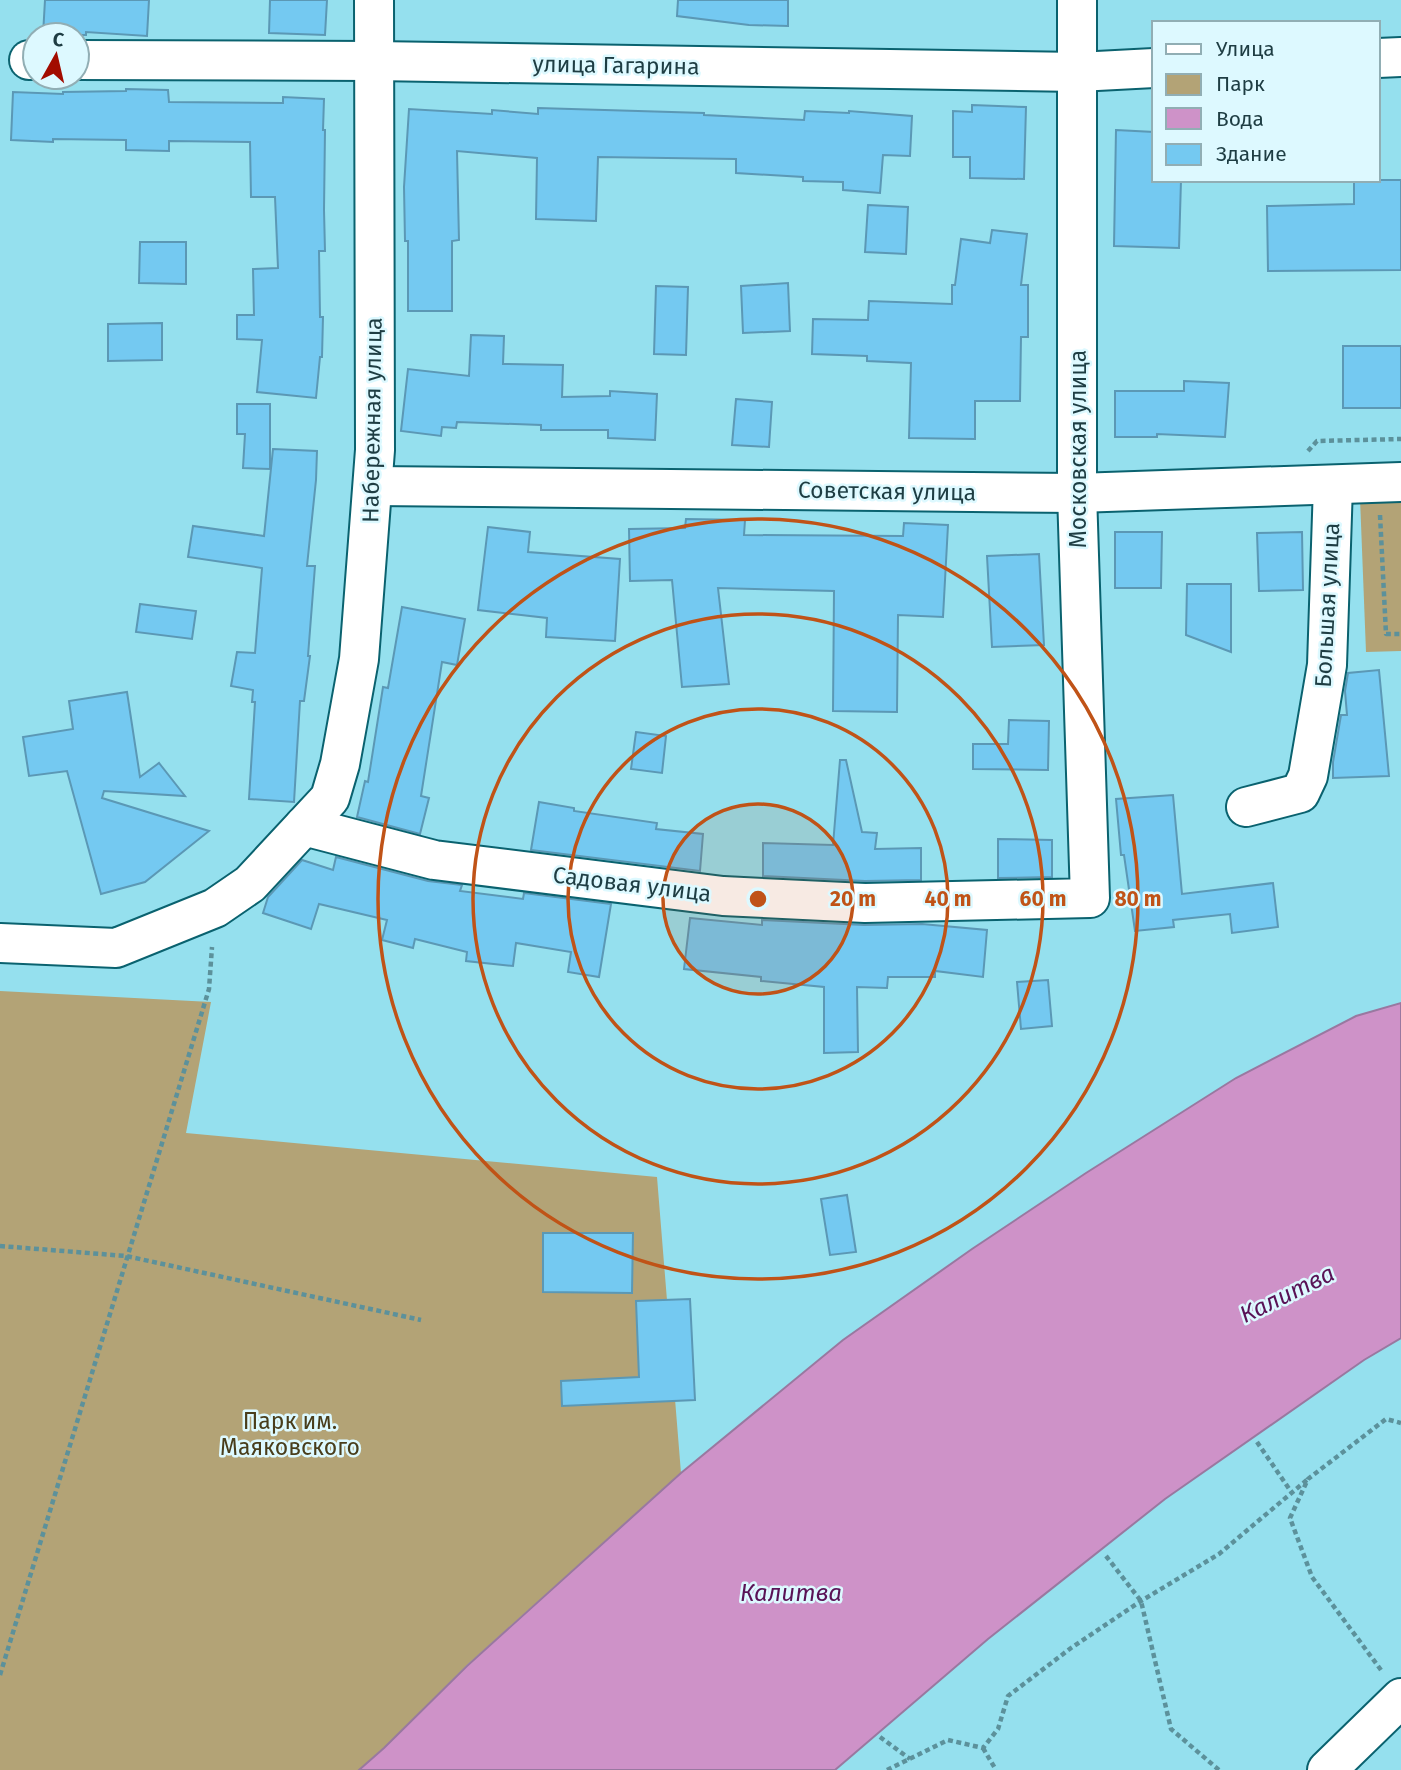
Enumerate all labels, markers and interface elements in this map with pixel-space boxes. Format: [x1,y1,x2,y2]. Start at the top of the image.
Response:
north arrow [21,21,91,91]
legend [1152,21,1380,182]
text: С [51,28,65,52]
text: Улица [1216,36,1275,62]
street label: улица Гагарина [532,50,700,80]
text: Парк [1216,71,1265,97]
text: Вода [1216,106,1264,132]
text: Здание [1216,141,1287,167]
street label: Набережная улица [356,317,388,523]
street label: Московская улица [1064,350,1092,548]
street label: Советская улица [798,475,976,507]
street label: Большая улица [1309,522,1345,688]
street label: Садовая улица [551,860,713,908]
text: 20 m [830,886,876,912]
text: 40 m [925,886,971,912]
text: 60 m [1020,886,1066,912]
text: 80 m [1114,886,1162,912]
centre of rings [746,887,770,911]
water label: Калитва [1235,1259,1339,1329]
park label: Парк им. Маяковского [220,1407,360,1461]
water label: Калитва [740,1579,842,1607]

